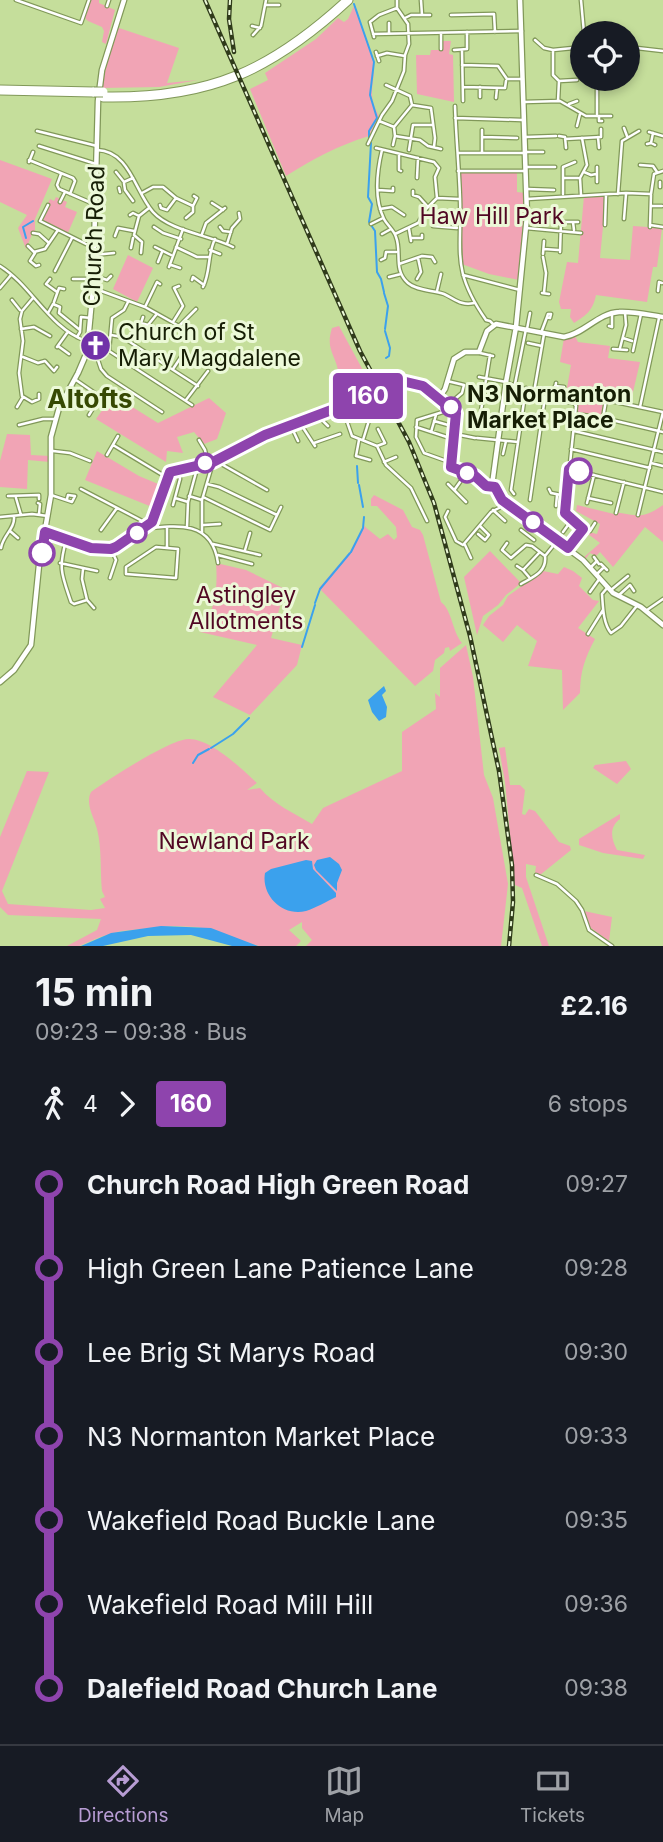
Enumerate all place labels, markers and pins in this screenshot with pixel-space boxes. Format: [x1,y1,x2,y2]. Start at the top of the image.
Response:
place label: Church of St Mary Magdalene [118,318,301,372]
church icon: Church of St Mary Magdalene [78,328,112,362]
place label: N3 Normanton Market Place [467,380,631,434]
marker: N3 Normanton Market Place [441,397,461,417]
unlabelled marker [195,453,215,473]
unlabelled marker [566,458,592,484]
unlabelled marker [457,463,477,483]
unlabelled marker [523,512,543,532]
unlabelled marker [127,523,147,543]
unlabelled marker [29,540,55,566]

